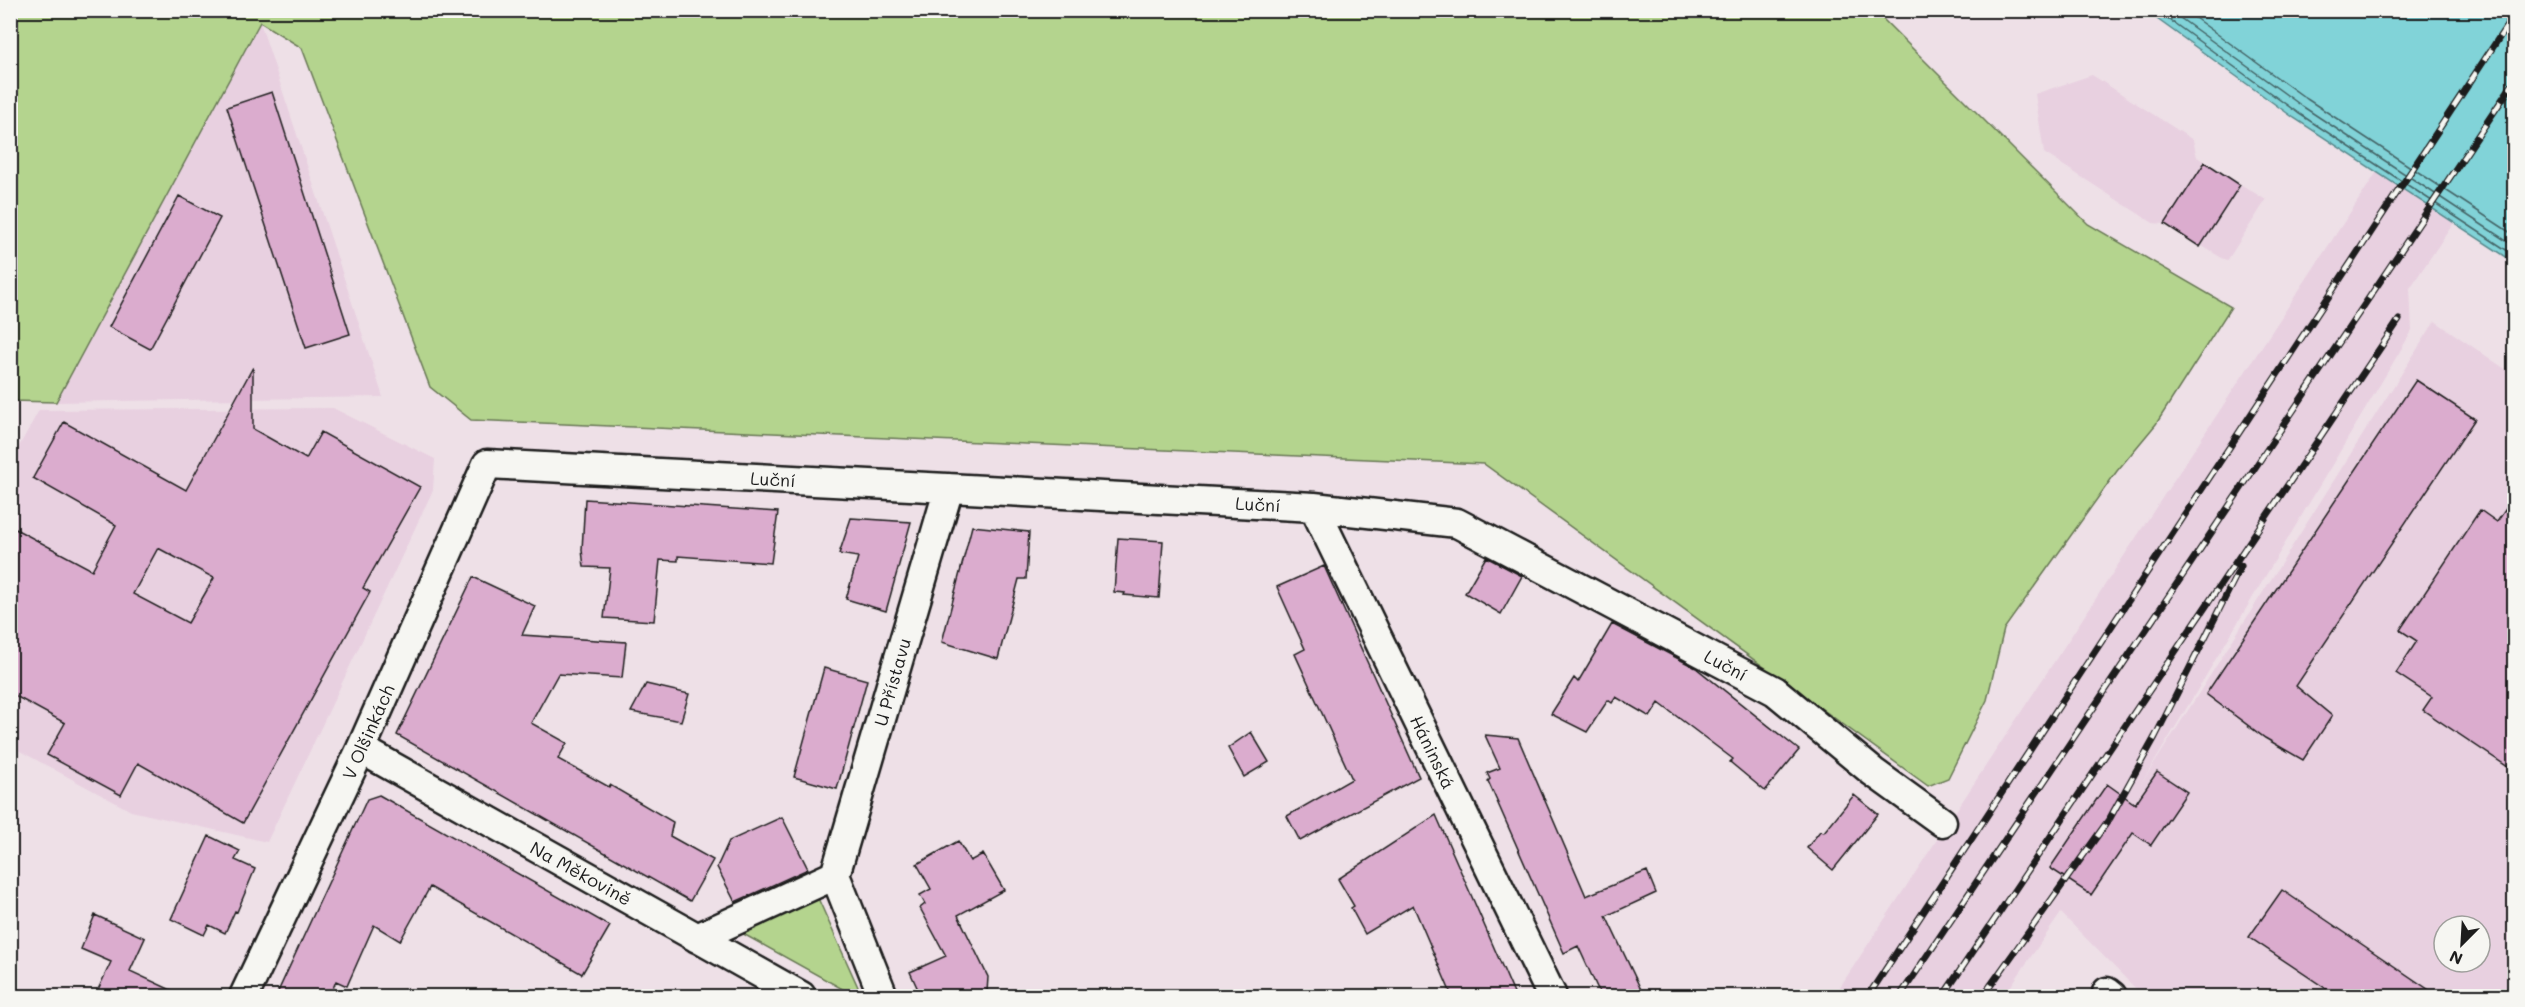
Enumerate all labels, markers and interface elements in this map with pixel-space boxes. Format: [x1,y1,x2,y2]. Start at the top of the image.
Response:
street label: Luční [750,466,796,492]
street label: Luční [1235,491,1281,517]
street label: U Přístavu [868,635,916,729]
street label: Luční [1700,644,1752,686]
street label: V Olšinkách [336,681,400,783]
street label: Háninská [1405,711,1461,793]
street label: Na Měkovině [526,835,636,911]
north arrow [2432,914,2492,974]
text: N [2446,946,2466,970]

